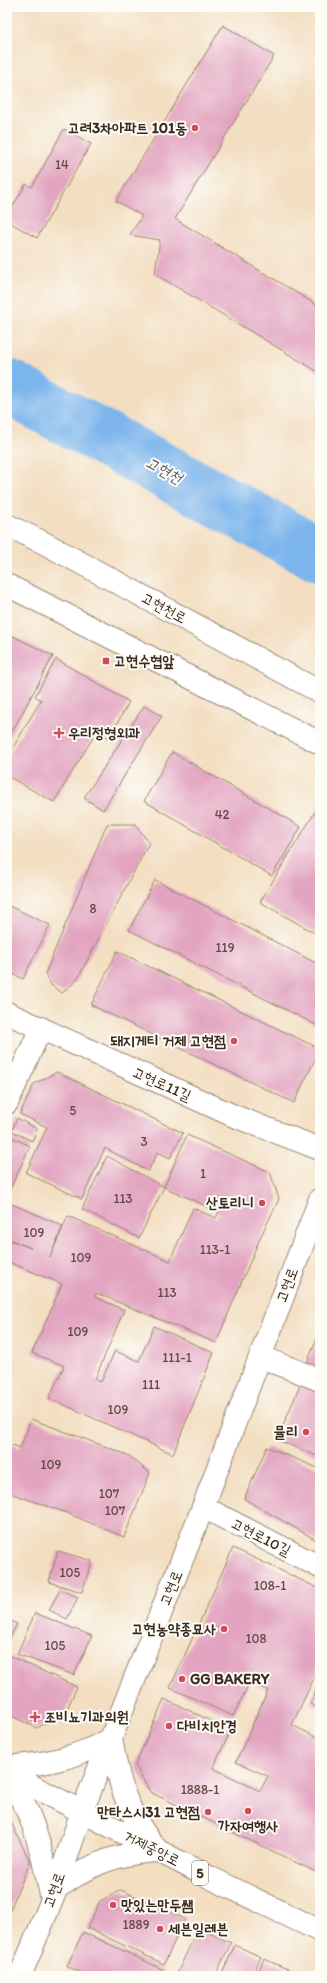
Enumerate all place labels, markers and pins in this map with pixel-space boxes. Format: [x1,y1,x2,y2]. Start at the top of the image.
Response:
place label: 고려3차아파트 101동 [68,119,187,137]
marker: 고려3차아파트 101동 [190,123,200,133]
place label: 고현수협앞 [114,652,174,670]
marker: 고현수협앞 [101,656,111,666]
place label: 우리정형외과 [68,724,140,742]
marker: 우리정형외과 [53,727,65,739]
place label: 돼지게티 거제 고현점 [111,1032,226,1050]
marker: 돼지게티 거제 고현점 [229,1036,239,1046]
place label: 산토리니 [206,1194,254,1212]
marker: 산토리니 [257,1198,267,1208]
place label: 뮬리 [274,1423,298,1441]
marker: 뮬리 [301,1427,311,1437]
place label: 고현농약종묘사 [132,1620,216,1638]
marker: 고현농약종묘사 [219,1624,229,1634]
place label: GG BAKERY [190,1670,270,1688]
marker: GG BAKERY [177,1674,187,1684]
place label: 조비뇨기과의원 [44,1708,129,1726]
marker: 조비뇨기과의원 [29,1711,41,1723]
place label: 다비치안경 [177,1717,237,1735]
marker: 다비치안경 [164,1721,174,1731]
place label: 만타스시31 고현점 [97,1803,200,1821]
marker: 가자여행사 [243,1806,253,1816]
marker: 만타스시31 고현점 [203,1807,213,1817]
place label: 가자여행사 [218,1817,278,1835]
place label: 맛있는만두쌤 [121,1896,193,1914]
marker: 맛있는만두쌤 [108,1900,118,1910]
place label: 세븐일레븐 [168,1920,228,1938]
marker: 세븐일레븐 [155,1924,165,1934]

